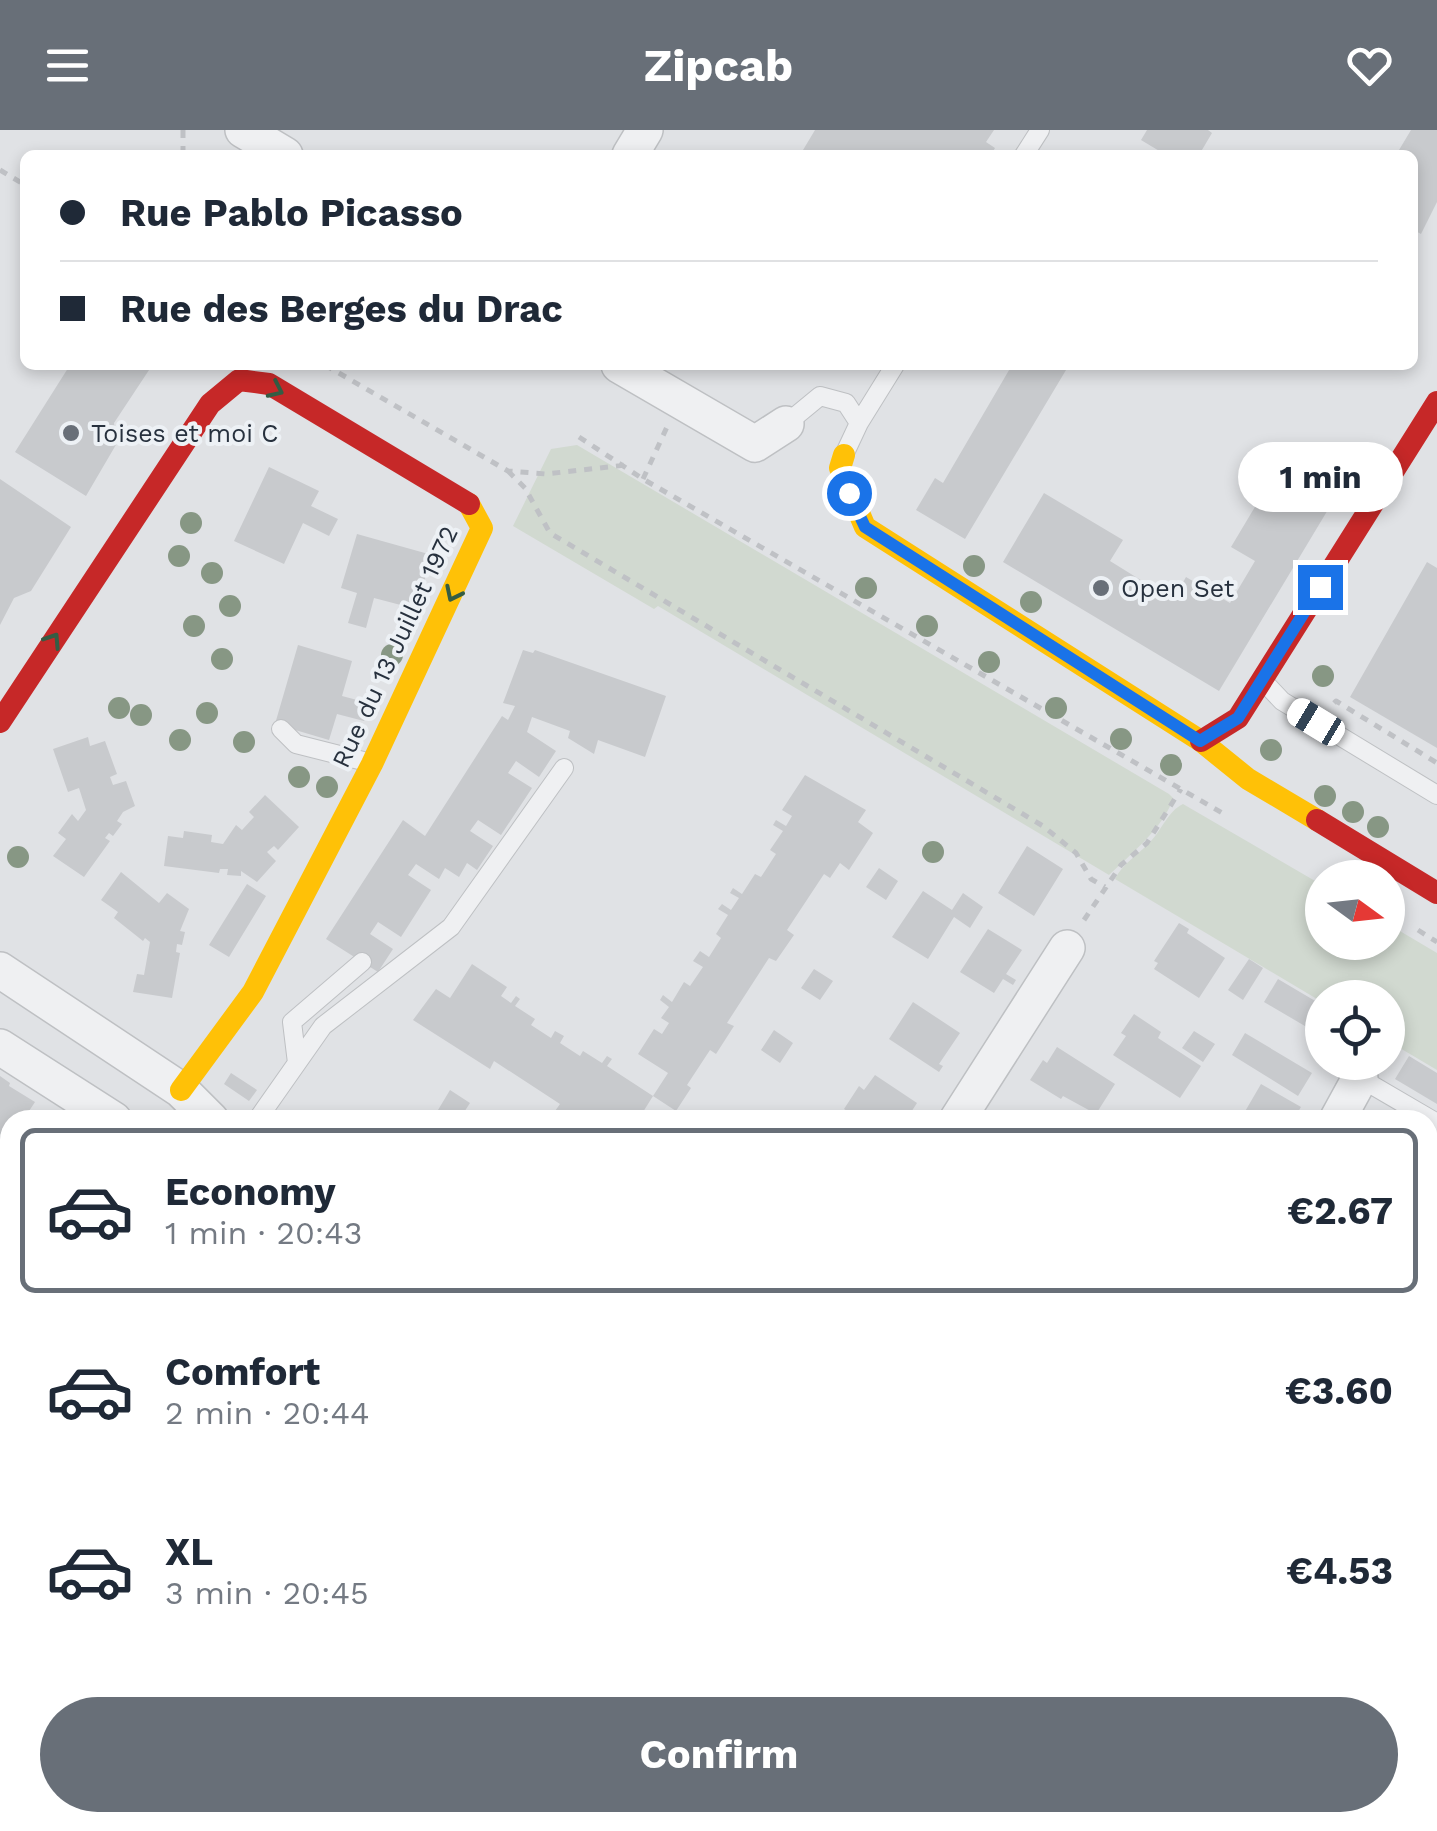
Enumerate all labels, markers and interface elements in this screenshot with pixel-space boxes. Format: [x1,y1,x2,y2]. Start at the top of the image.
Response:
icon: menu [40,38,95,93]
icon: heart [1342,38,1397,93]
text: Zipcab [644,39,793,92]
text: Rue Pablo Picasso [120,191,463,235]
text: Rue des Berges du Drac [120,287,563,331]
one-way arrow [265,378,283,398]
place label: Toises et moi C [91,419,279,448]
marker: Toises et moi C [60,422,82,444]
callout: 1 min [1238,442,1402,512]
text: 1 min [1279,458,1362,496]
route start [827,471,872,516]
street label: Rue du 13 Juillet 1972 [326,522,464,772]
route end [1298,565,1343,610]
place label: Open Set [1121,574,1235,603]
marker: Open Set [1090,577,1112,599]
one-way arrow [445,584,465,602]
one-way arrow [40,633,59,651]
car [1283,694,1349,750]
north arrow [1305,860,1405,960]
map controls [1305,860,1405,1080]
button: locate [1305,980,1405,1080]
icon: car [45,1166,135,1256]
text: Economy [165,1170,336,1214]
text: €2.67 [1287,1189,1393,1233]
text: 1 min · 20:43 [165,1214,363,1252]
icon: car [45,1346,135,1436]
text: Comfort [165,1350,320,1394]
text: €3.60 [1285,1369,1393,1413]
text: 2 min · 20:44 [165,1394,370,1432]
icon: car [45,1526,135,1616]
text: XL [165,1530,213,1574]
text: €4.53 [1286,1549,1393,1593]
text: 3 min · 20:45 [165,1574,369,1612]
button: Confirm [40,1697,1398,1812]

